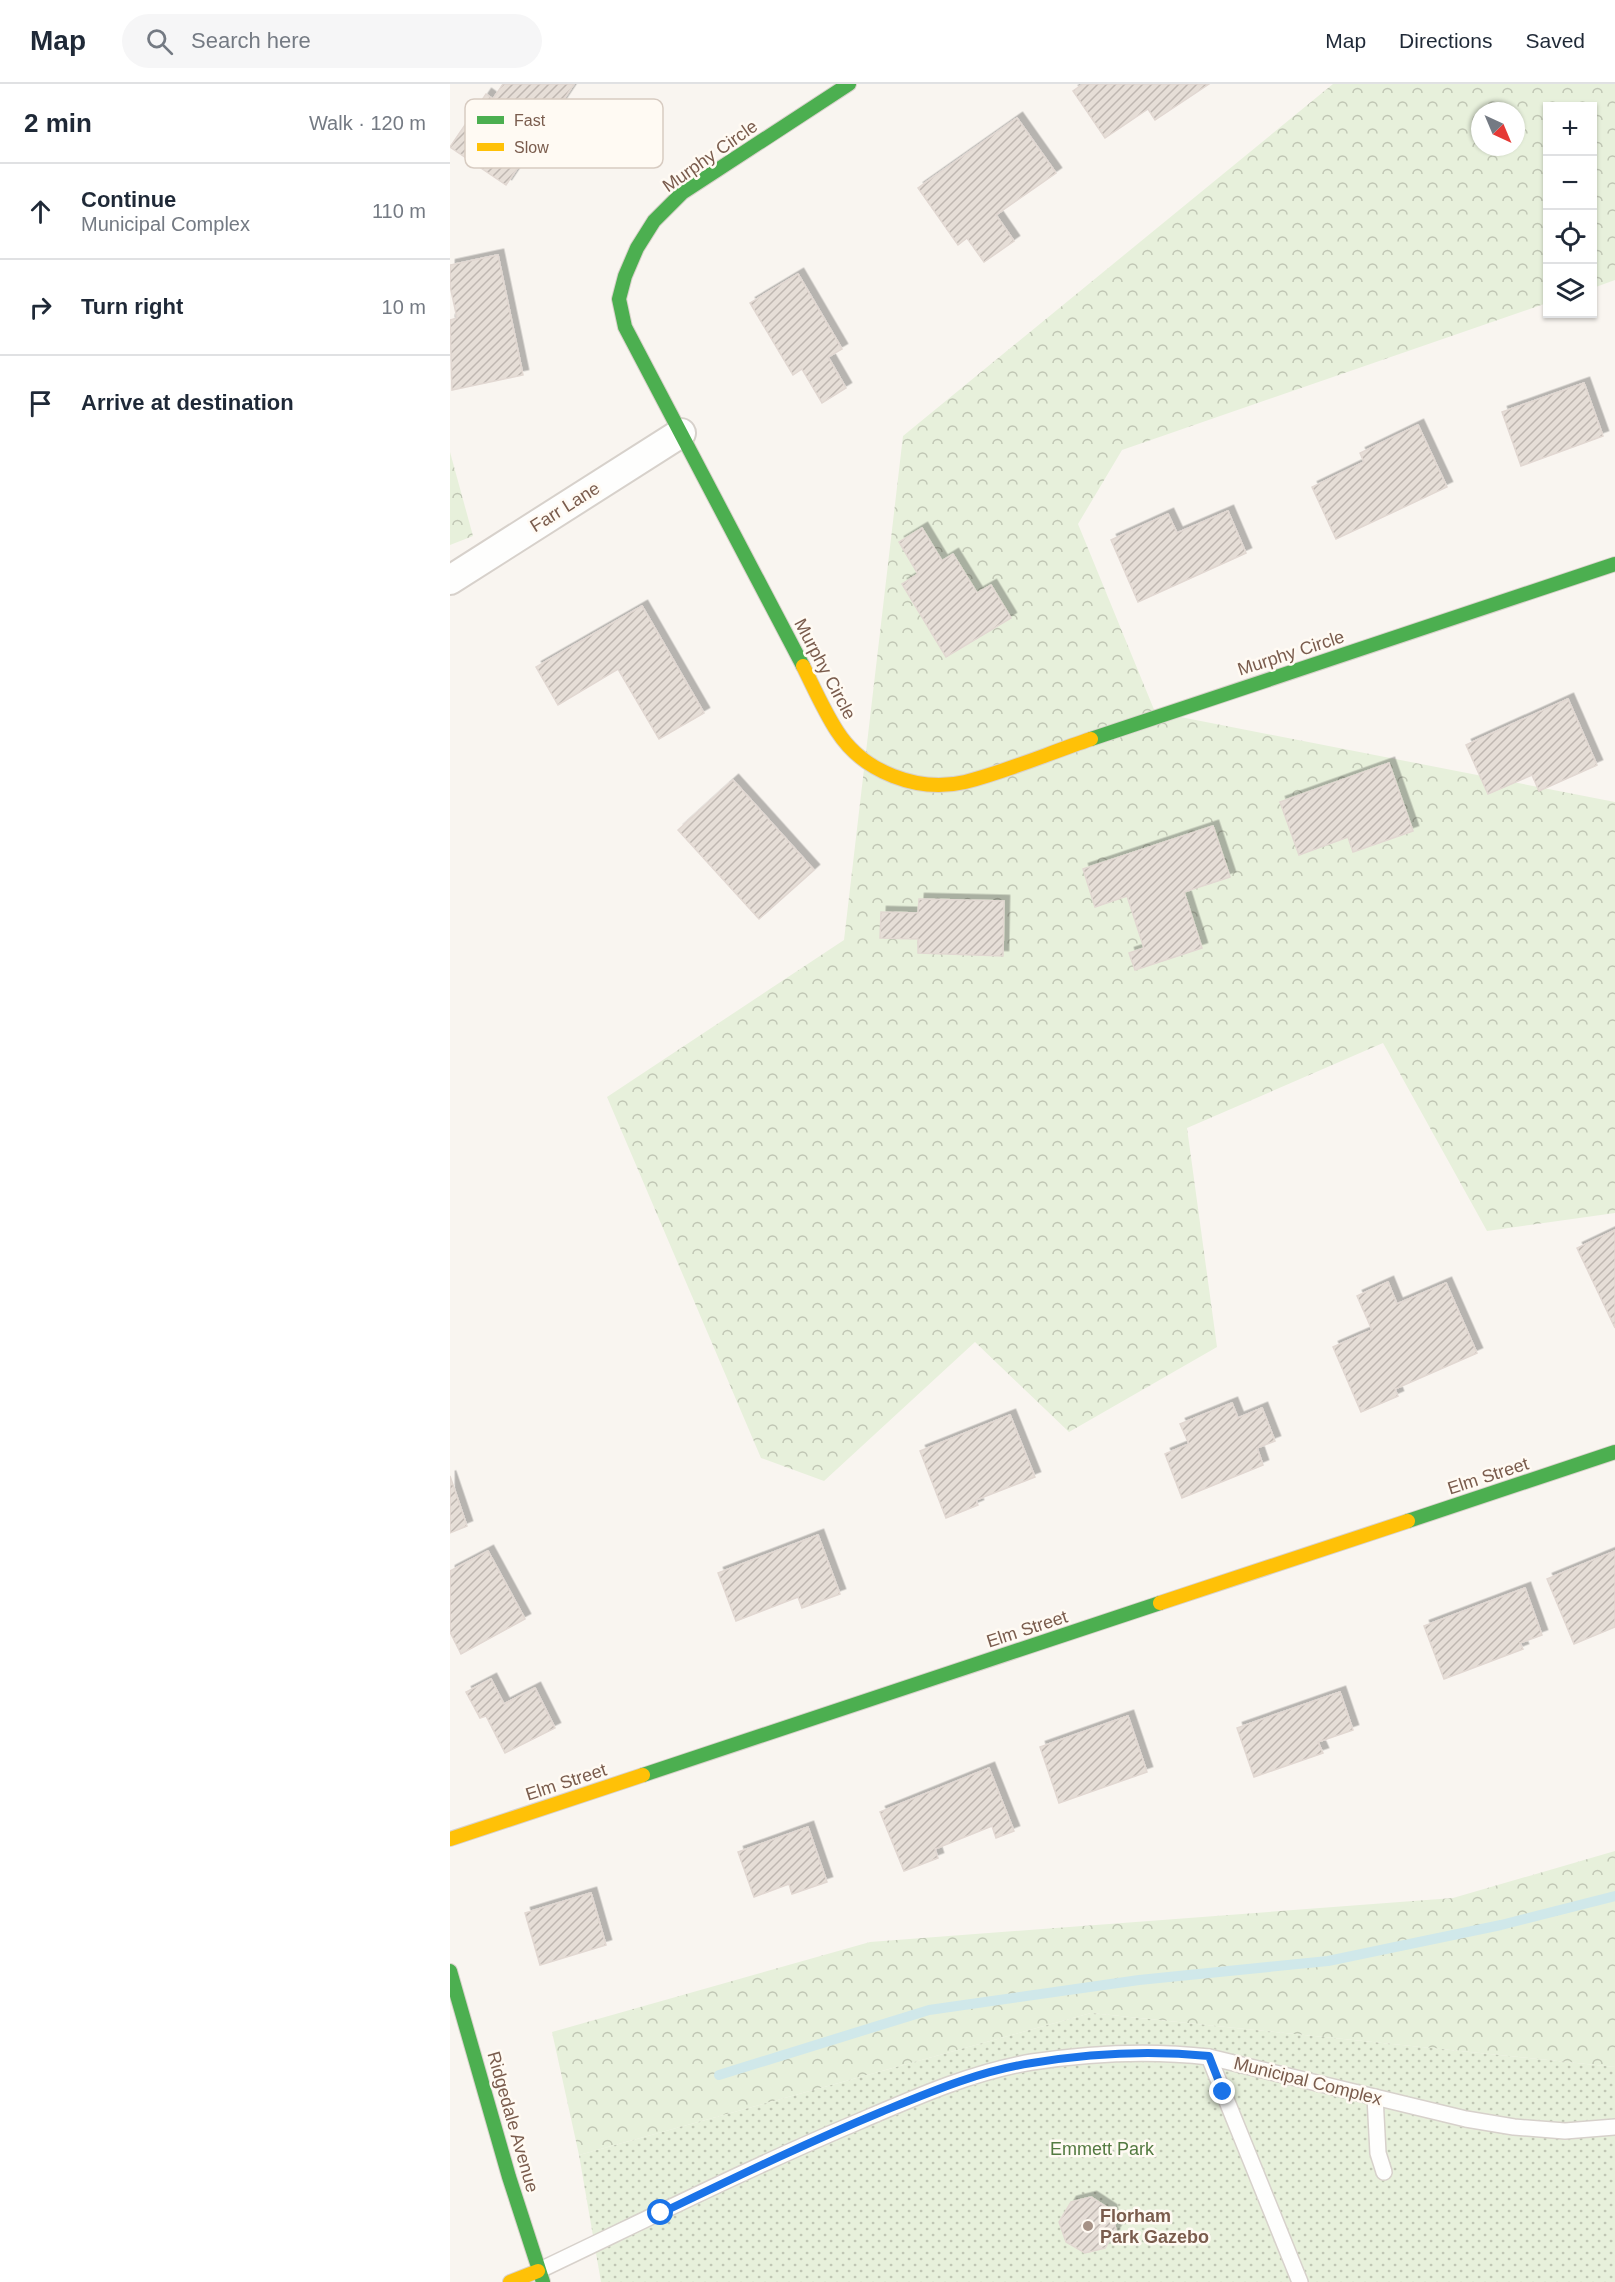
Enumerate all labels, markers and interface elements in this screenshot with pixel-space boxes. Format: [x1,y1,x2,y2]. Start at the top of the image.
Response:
search box [122,14,542,68]
text: Map [30,25,86,56]
icon: search [143,25,176,58]
text: Search here [191,28,311,53]
text: Map [1325,29,1366,52]
text: Directions [1399,29,1492,52]
text: Saved [1525,29,1585,52]
legend [465,99,663,168]
north arrow [1471,102,1525,156]
map controls [1543,102,1597,318]
button: + [1543,102,1597,156]
text: 2 min [24,108,92,138]
text: Walk · 120 m [309,112,426,134]
text: Fast [514,112,546,129]
street label: Murphy Circle [659,116,761,196]
text: Slow [514,139,549,156]
button: − [1543,156,1597,210]
text: Continue [81,187,176,212]
icon: ahead [24,195,57,228]
text: 110 m [372,200,426,222]
button: locate [1543,210,1597,264]
text: Municipal Complex [81,213,250,235]
button: layers [1543,264,1597,318]
icon: right [24,291,57,324]
text: Turn right [81,294,183,319]
text: 10 m [382,296,426,318]
icon: arrive [24,387,57,420]
text: Arrive at destination [81,390,294,415]
street label: Farr Lane [527,478,603,536]
street label: Murphy Circle [790,615,860,723]
street label: Murphy Circle [1235,626,1347,680]
street label: Elm Street [1445,1454,1531,1498]
street label: Elm Street [984,1607,1070,1651]
street label: Elm Street [523,1760,609,1804]
street label: Ridgedale Avenue [483,2049,543,2195]
street label: Municipal Complex [1232,2053,1384,2109]
route end [1209,2078,1235,2104]
park label: Emmett Park [1050,2139,1155,2159]
route start [647,2199,673,2225]
place label: Florham Park Gazebo [1100,2206,1209,2247]
marker: Florham Park Gazebo [1081,2219,1095,2233]

